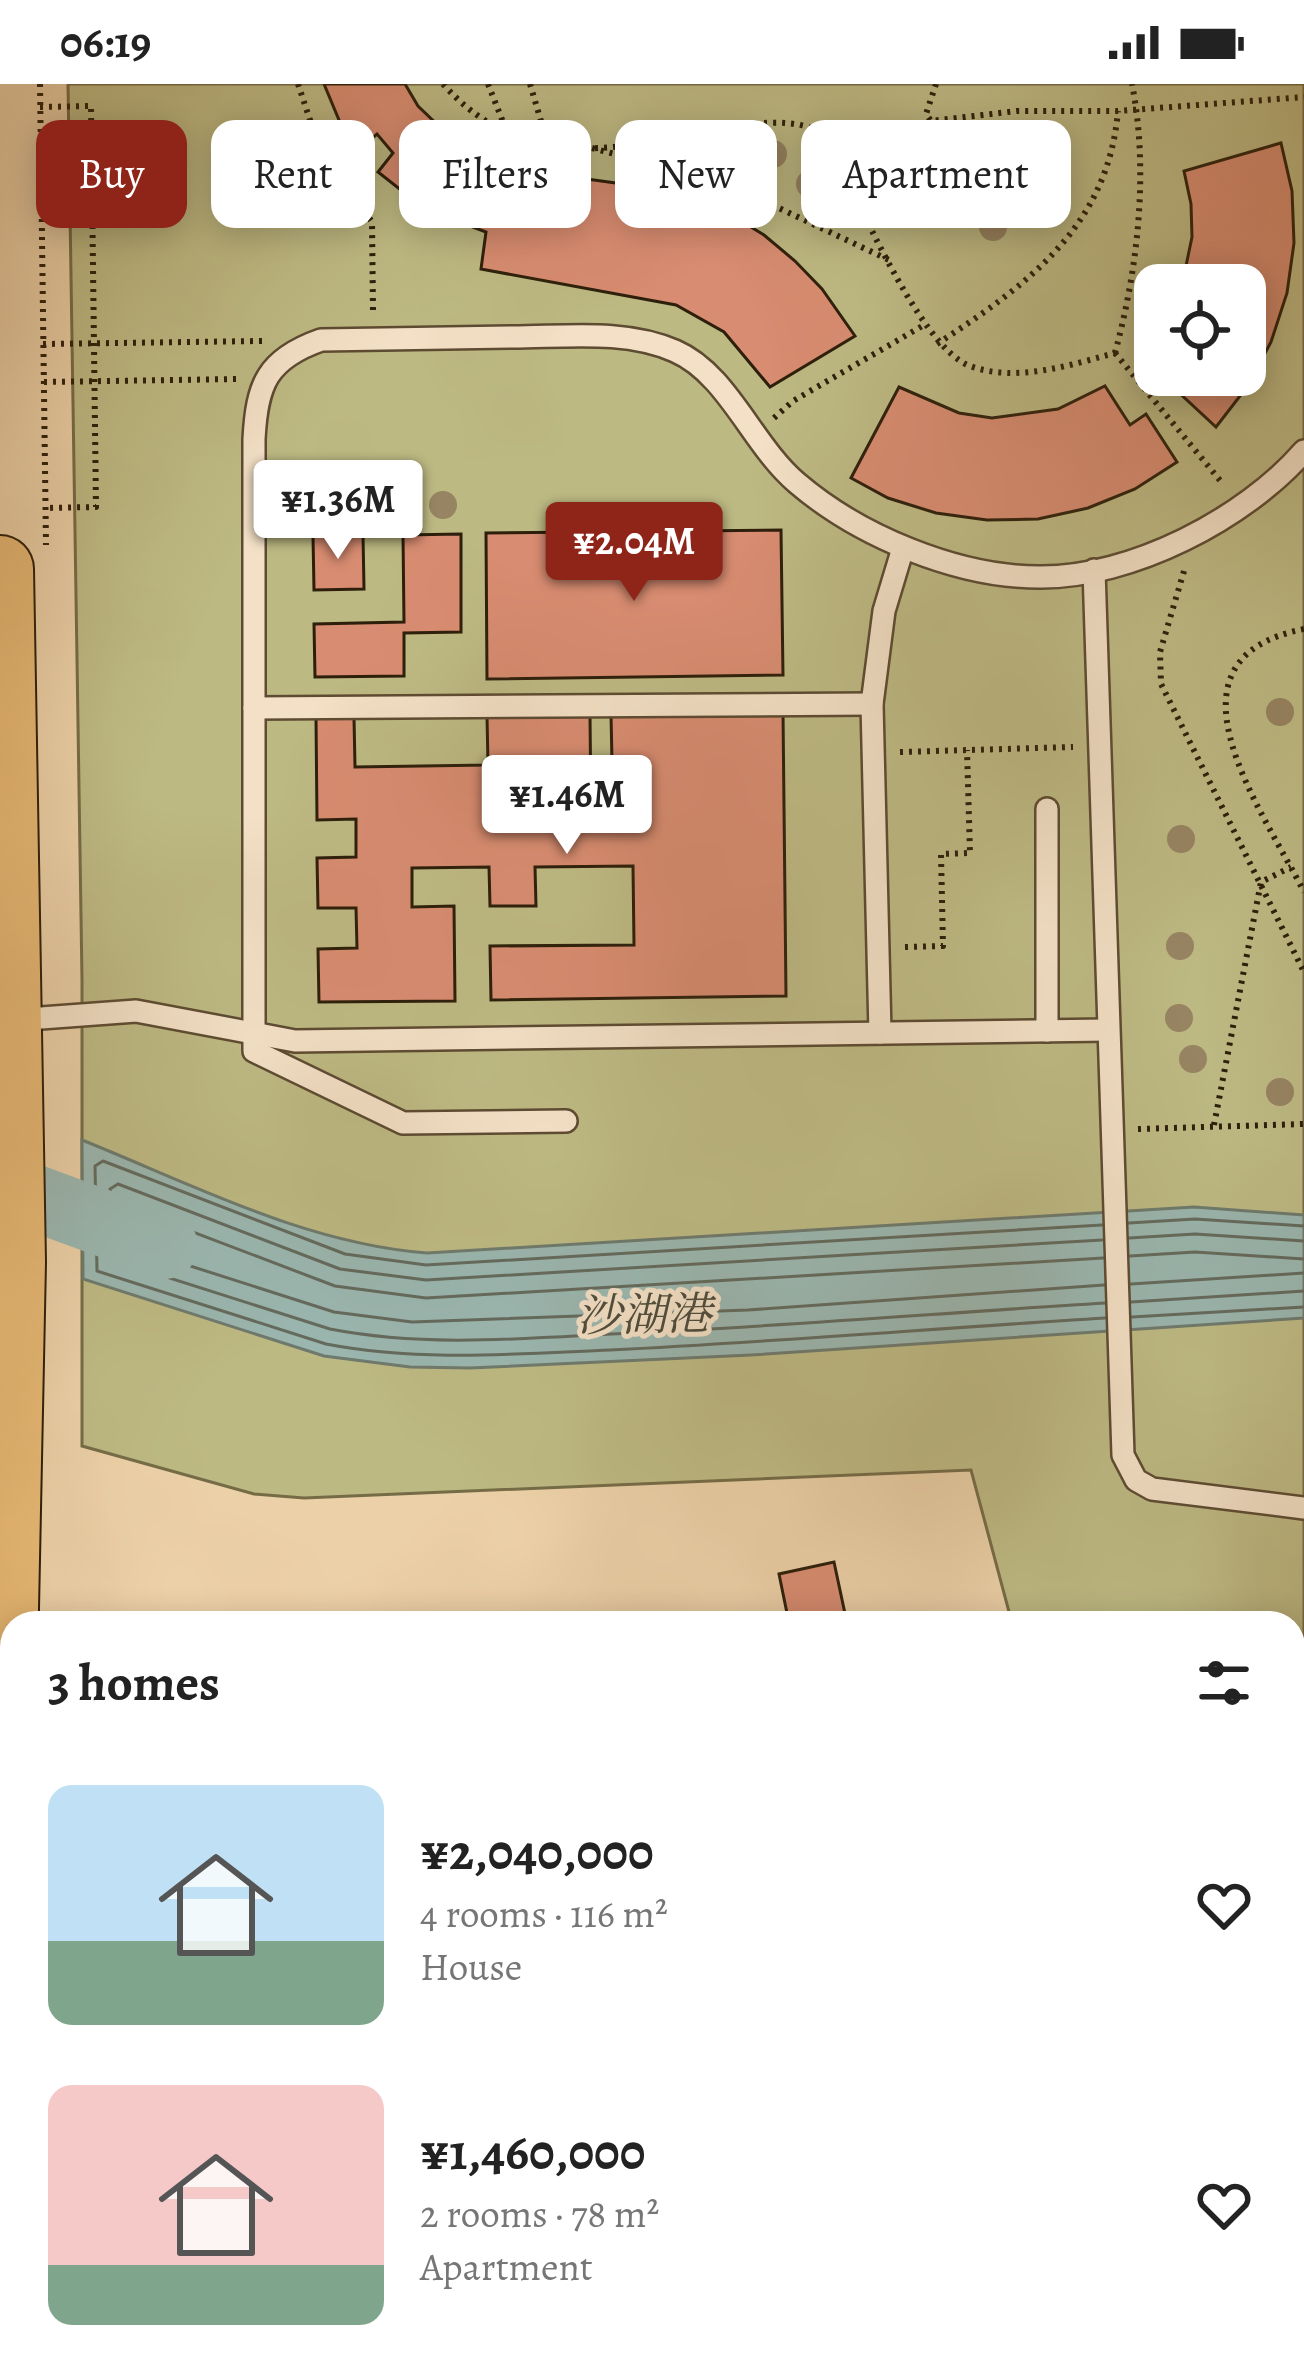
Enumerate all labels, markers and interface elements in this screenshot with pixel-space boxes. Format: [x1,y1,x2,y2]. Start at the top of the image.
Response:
text: 06:19 [60,11,151,73]
chip: Buy [36,120,187,228]
chip: Rent [211,120,375,228]
chip: Filters [399,120,591,228]
chip: New [615,120,777,228]
chip: Apartment [801,120,1071,228]
map controls [1134,264,1266,396]
button: locate [1134,264,1266,396]
pin: ¥1.36M [240,460,436,562]
text: ¥1.36M [281,472,395,525]
pin: ¥2.04M [536,502,732,604]
text: ¥2.04M [573,514,695,567]
pin: ¥1.46M [469,755,665,857]
text: ¥1.46M [509,767,625,820]
water label: 沙湖港 [576,1283,717,1347]
text: 3 homes [48,1648,220,1718]
icon: filters [1191,1650,1257,1716]
text: ¥2,040,000 [420,1817,654,1887]
icon: home [144,1833,288,1977]
icon: heart [1191,1872,1257,1938]
text: 4 rooms · 116 m² [420,1887,668,1940]
text: House [420,1940,522,1993]
text: ¥1,460,000 [420,2117,645,2187]
icon: home [144,2133,288,2277]
icon: heart [1191,2172,1257,2238]
text: 2 rooms · 78 m² [420,2187,659,2240]
text: Apartment [420,2240,593,2293]

